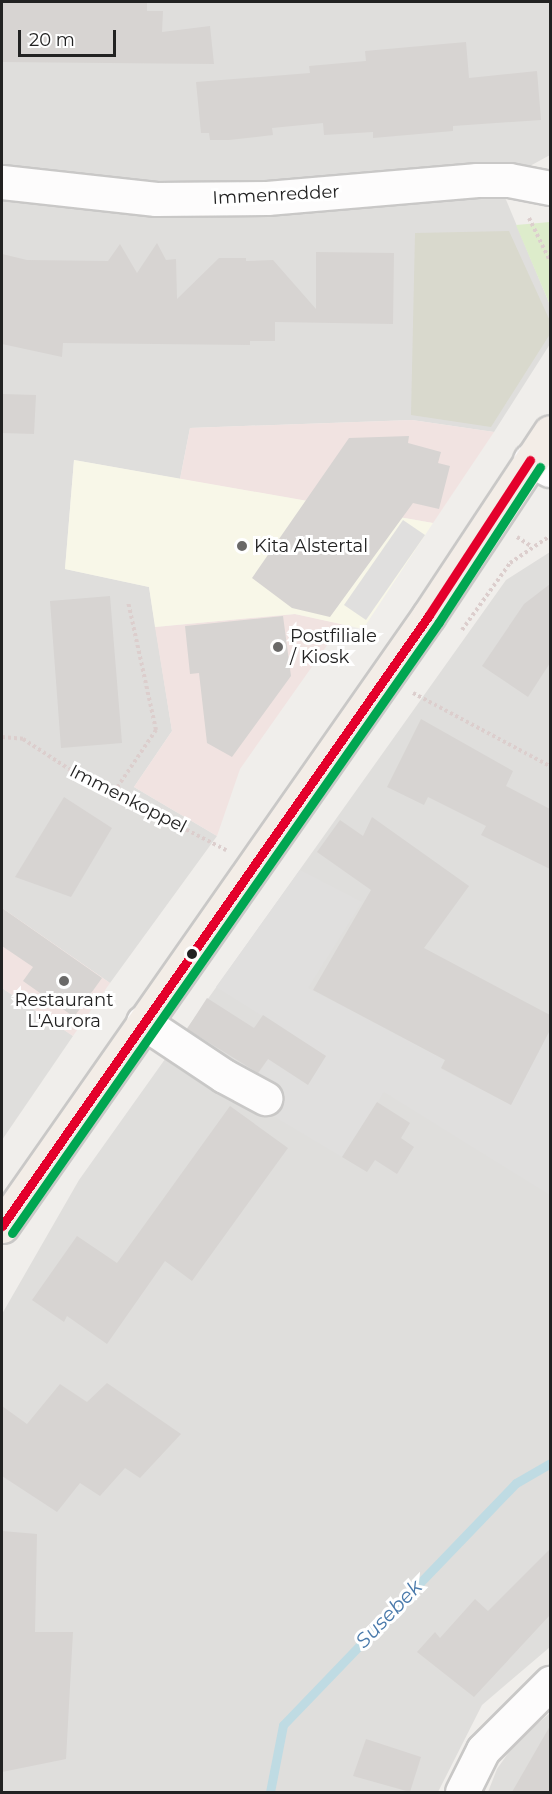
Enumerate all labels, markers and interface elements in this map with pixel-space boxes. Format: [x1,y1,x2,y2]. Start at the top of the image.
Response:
scale bar [21,18,118,56]
text: 20 m [29,29,75,51]
street label: Immenredder [212,181,340,209]
place label: Kita Alstertal [254,535,368,557]
marker: Kita Alstertal [235,539,249,553]
place label: Postfiliale / Kiosk [290,626,377,668]
marker: Postfiliale / Kiosk [271,640,285,654]
street label: Immenkoppel [66,760,190,838]
unlabelled marker [186,948,198,960]
marker: Restaurant L'Aurora [57,974,71,988]
place label: Restaurant L'Aurora [15,990,113,1032]
water label: Susebek [351,1575,427,1653]

